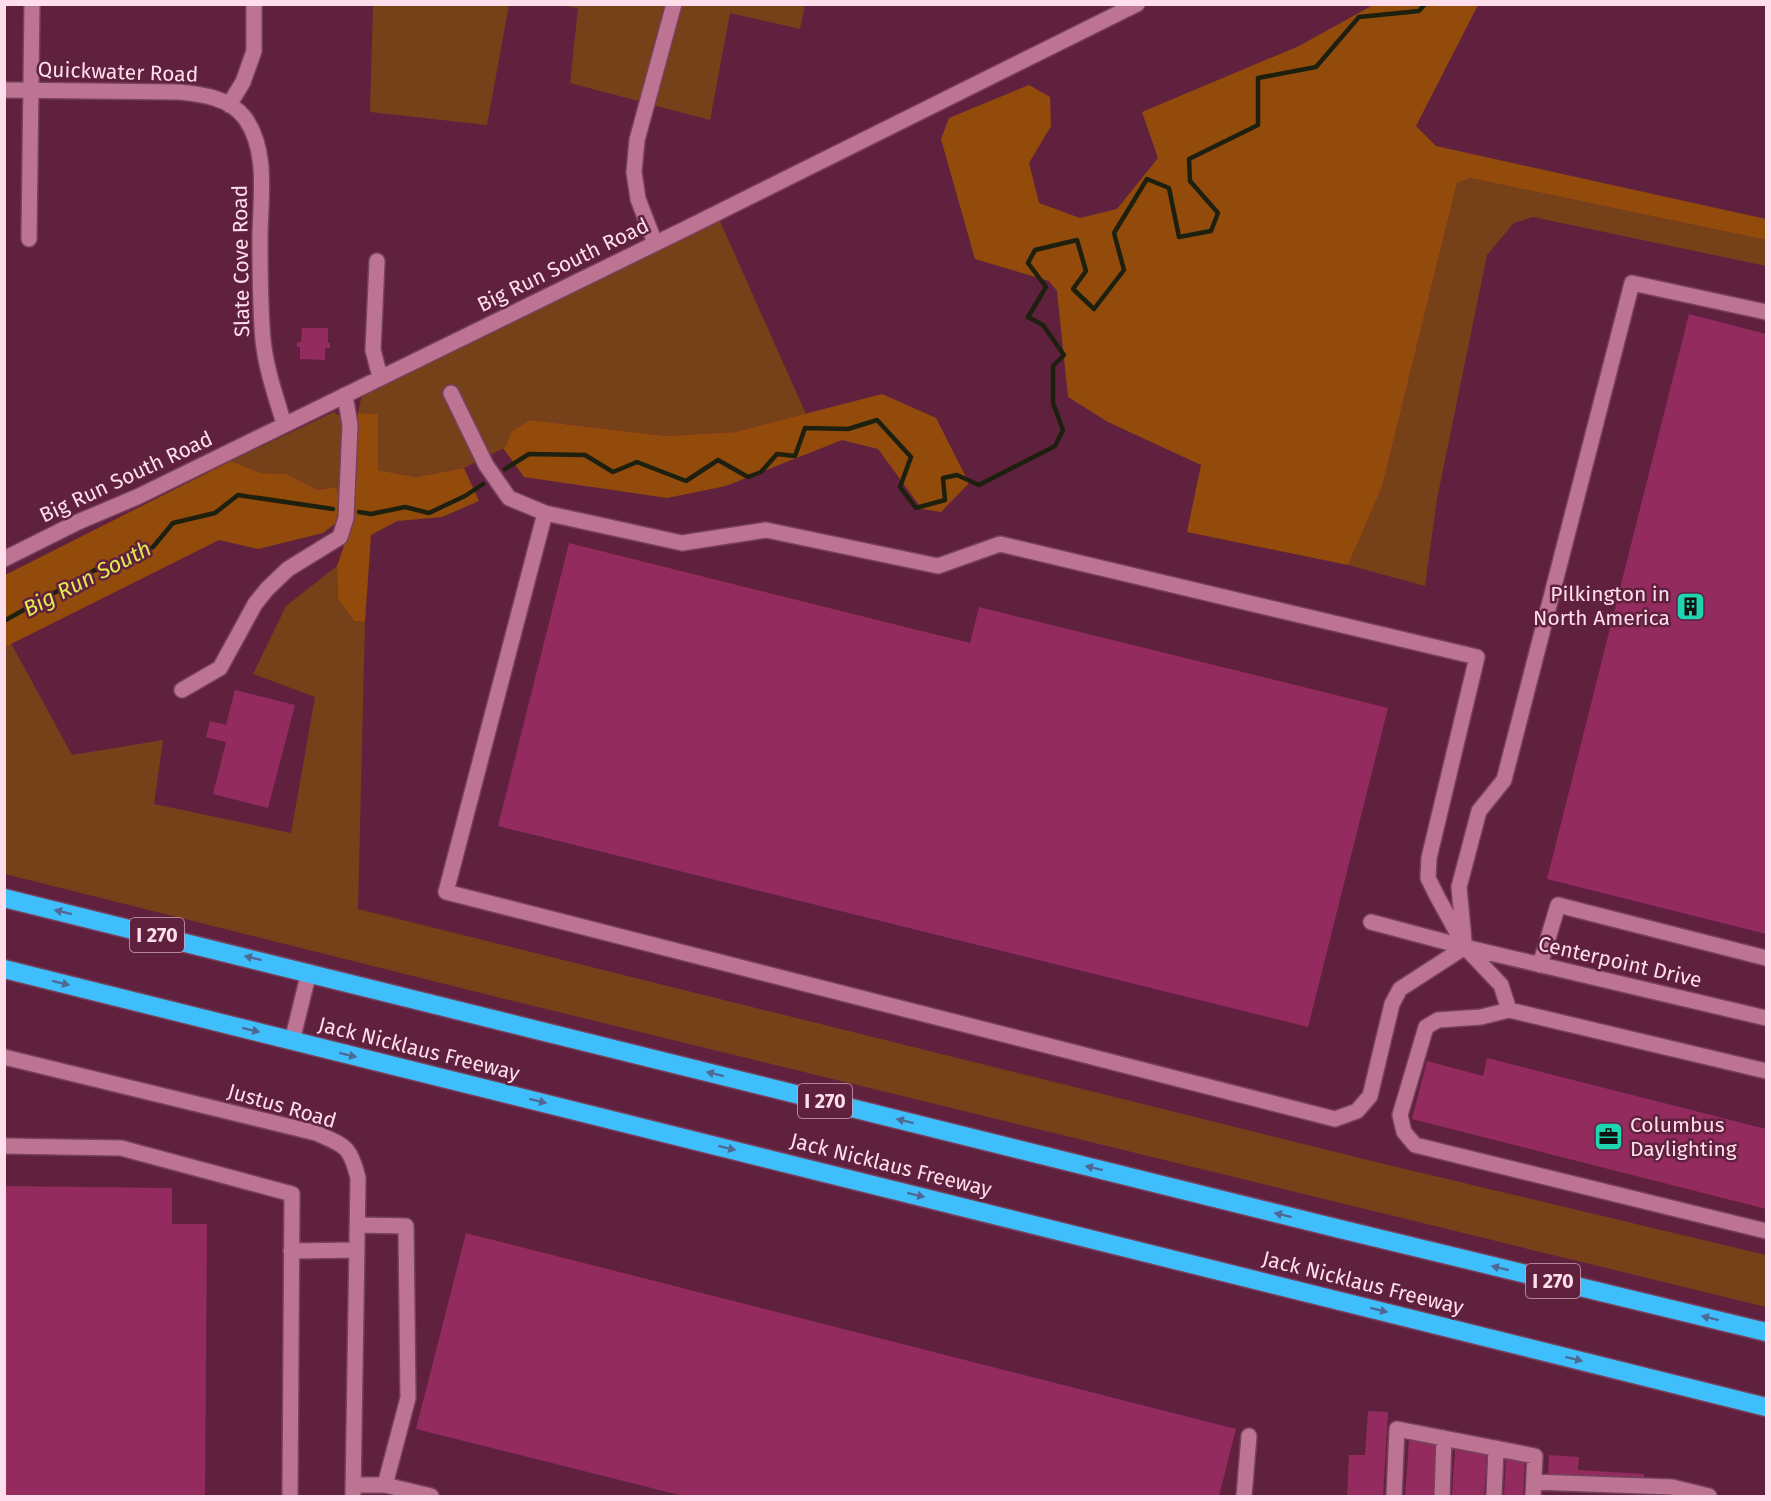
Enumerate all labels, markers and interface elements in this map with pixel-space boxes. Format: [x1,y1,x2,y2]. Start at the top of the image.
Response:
street label: Quickwater Road [37,56,199,88]
street label: Slate Cove Road [227,185,255,337]
street label: Big Run South Road [473,212,653,318]
street label: Big Run South Road [35,426,217,528]
water label: Big Run South [19,535,156,622]
place label: Pilkington in North America [1533,581,1670,631]
building icon: Pilkington in North America [1675,590,1707,622]
one-way arrow [54,907,72,917]
road number: I 270 [130,918,184,952]
street label: Centerpoint Drive [1536,931,1704,993]
one-way arrow [244,953,262,963]
one-way arrow [52,979,70,989]
street label: Jack Nicklaus Freeway [316,1011,523,1087]
one-way arrow [241,1026,260,1036]
one-way arrow [339,1050,358,1060]
one-way arrow [706,1068,725,1078]
street label: Justus Road [225,1078,339,1134]
road number: I 270 [798,1084,852,1118]
one-way arrow [529,1097,547,1107]
place label: Columbus Daylighting [1630,1112,1737,1162]
one-way arrow [895,1115,914,1125]
office icon: Columbus Daylighting [1593,1121,1625,1153]
street label: Jack Nicklaus Freeway [788,1127,995,1203]
one-way arrow [718,1144,736,1153]
one-way arrow [1085,1162,1103,1172]
one-way arrow [907,1190,926,1200]
one-way arrow [1274,1209,1292,1219]
street label: Jack Nicklaus Freeway [1260,1245,1467,1321]
one-way arrow [1491,1262,1509,1272]
road number: I 270 [1526,1264,1580,1298]
one-way arrow [1370,1306,1388,1315]
one-way arrow [1700,1313,1719,1323]
one-way arrow [1565,1355,1583,1365]

